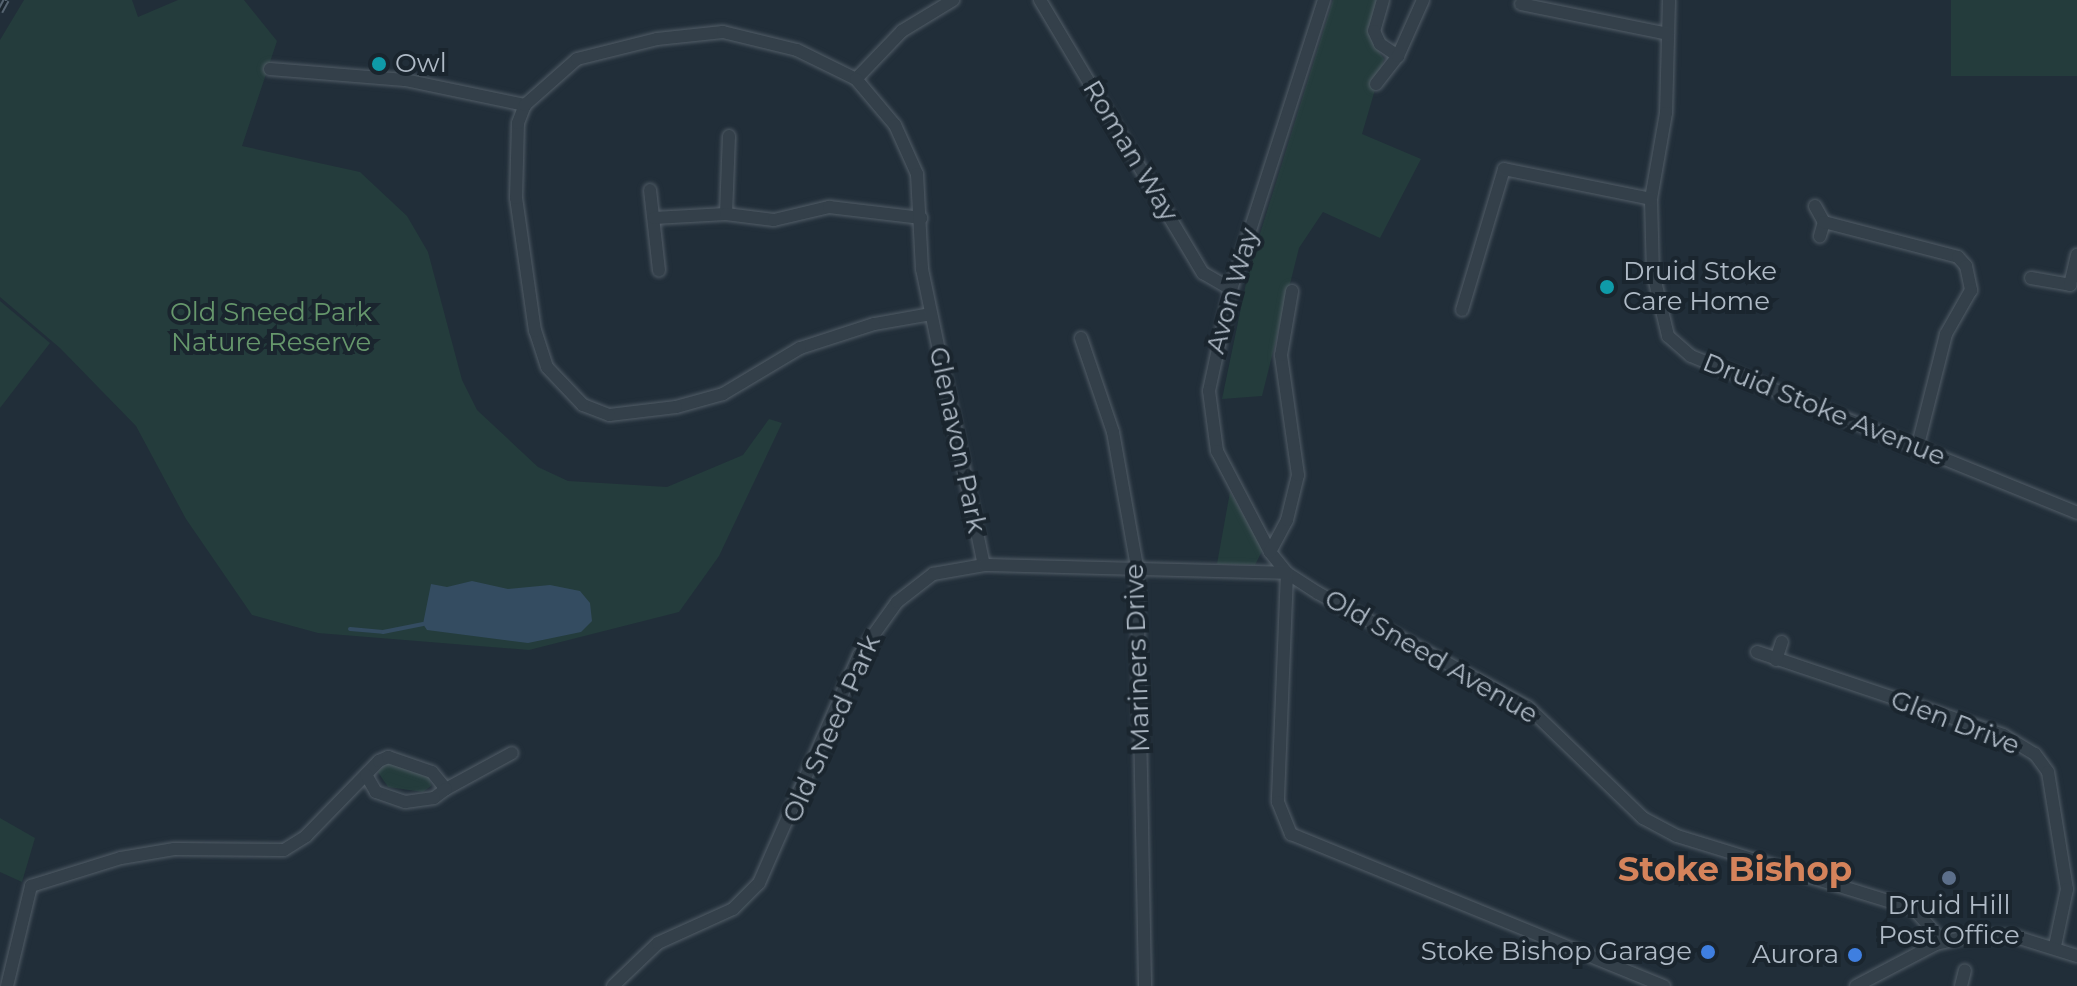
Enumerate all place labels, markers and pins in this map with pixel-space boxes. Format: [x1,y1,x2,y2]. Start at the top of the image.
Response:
place label: Owl [395,48,447,80]
marker: Owl [370,55,388,73]
place label: Druid Stoke Care Home [1623,256,1777,318]
marker: Druid Stoke Care Home [1598,278,1616,296]
marker: Druid Hill Post Office [1940,869,1958,887]
place label: Druid Hill Post Office [1878,890,2020,952]
place label: Stoke Bishop Garage [1421,936,1692,968]
place label: Aurora [1752,939,1839,971]
marker: Stoke Bishop Garage [1699,943,1717,961]
marker: Aurora [1846,946,1864,964]

